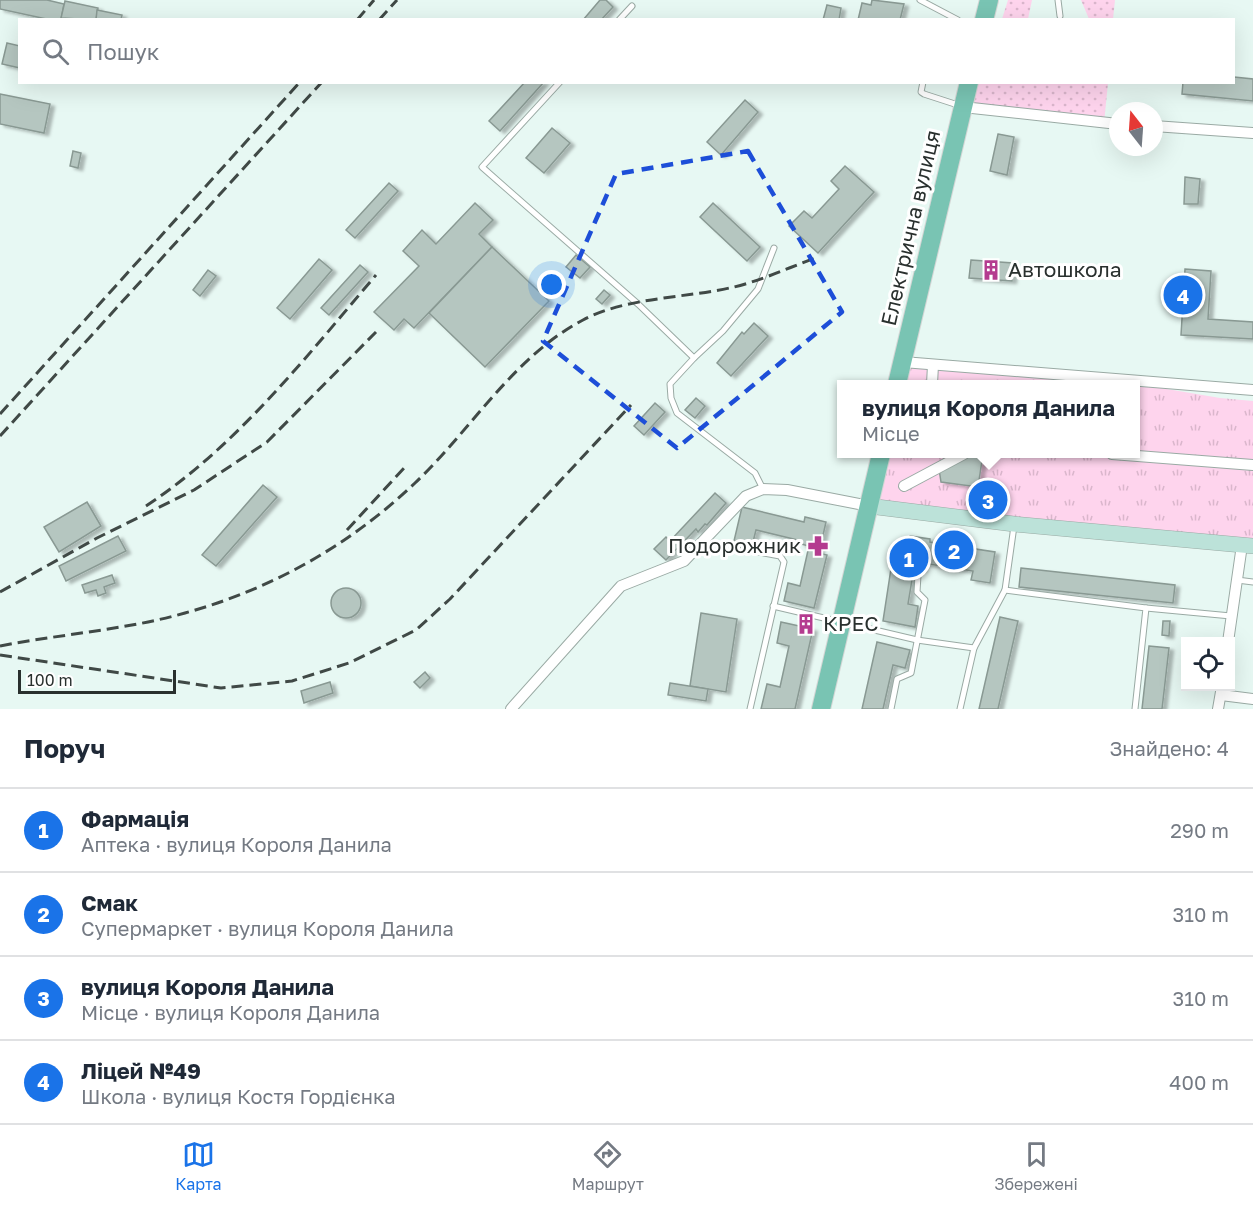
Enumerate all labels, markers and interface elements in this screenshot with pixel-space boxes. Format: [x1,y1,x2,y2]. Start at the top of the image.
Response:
search box [18,18,1235,84]
icon: search [39,35,72,68]
text: Пошук [87,38,160,65]
north arrow [1109,102,1163,156]
street label: Електрична вулиця [875,127,945,328]
place label: Автошкола [1008,256,1122,282]
building icon: Автошкола [979,258,1003,282]
your location [537,270,566,299]
pin: 4 [1164,272,1202,318]
popup [837,380,1140,458]
text: вулиця Короля Данила [862,394,1115,421]
text: Місце [862,421,919,445]
pin: 3 [968,478,1008,522]
pin: 2 [934,528,974,572]
place label: Подорожник [668,532,801,558]
pharmacy icon: Подорожник [806,534,830,558]
pin: 1 [890,536,928,580]
place label: КРЕС [823,610,878,636]
building icon: КРЕС [794,612,818,636]
map controls [1181,637,1235,691]
button: locate [1181,637,1235,691]
scale bar [18,667,176,694]
text: 100 m [27,670,73,690]
text: Поруч [24,733,105,764]
text: Знайдено: 4 [1109,736,1229,760]
text: Фармація [81,805,189,832]
text: 1 [38,818,49,842]
text: 290 m [1170,818,1229,842]
text: Аптека · вулиця Короля Данила [81,832,392,856]
text: Смак [81,889,138,916]
text: 2 [37,902,50,926]
text: 310 m [1173,902,1229,926]
text: Супермаркет · вулиця Короля Данила [81,916,454,940]
text: вулиця Короля Данила [81,973,334,1000]
text: 3 [37,986,50,1010]
text: 310 m [1173,986,1229,1010]
text: Місце · вулиця Короля Данила [81,1000,380,1024]
text: Ліцей №49 [81,1057,201,1084]
text: 4 [37,1070,50,1094]
text: 400 m [1169,1070,1229,1094]
text: Школа · вулиця Костя Гордієнка [81,1084,396,1108]
tab: Карта [175,1138,221,1194]
tab: Маршрут [572,1138,644,1194]
tab: Збережені [994,1138,1078,1194]

